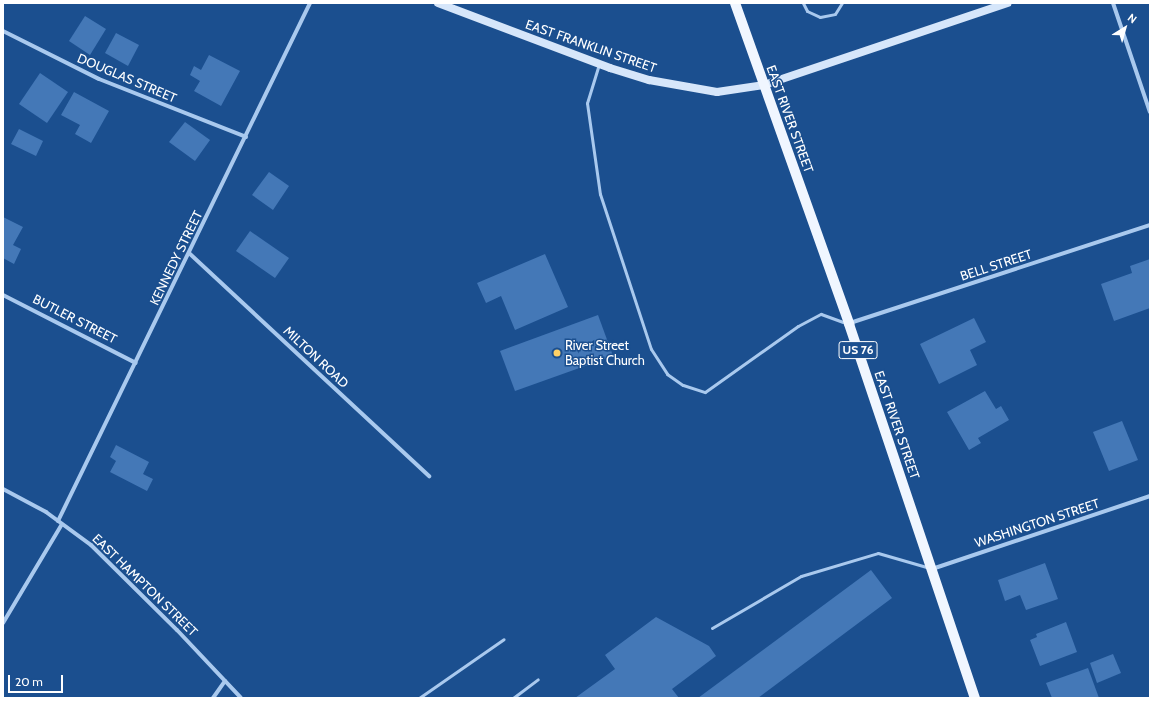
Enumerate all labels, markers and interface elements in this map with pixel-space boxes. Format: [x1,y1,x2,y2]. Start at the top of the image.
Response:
north arrow [1105,8,1145,48]
text: N [1125,10,1140,26]
street label: EAST FRANKLIN STREET [523,16,659,76]
street label: DOUGLAS STREET [75,50,179,106]
street label: EAST RIVER STREET [763,63,817,175]
street label: KENNEDY STREET [146,208,206,308]
street label: BELL STREET [958,246,1034,284]
street label: BUTLER STREET [30,291,120,347]
street label: MILTON ROAD [280,323,352,391]
place label: River Street Baptist Church [565,338,645,369]
road number: US 76 [838,340,878,360]
marker: River Street Baptist Church [552,348,562,358]
street label: EAST RIVER STREET [871,369,923,481]
street label: WASHINGTON STREET [973,495,1101,551]
street label: EAST HAMPTON STREET [89,531,201,639]
scale bar [10,667,65,693]
text: 20 m [15,674,43,689]

